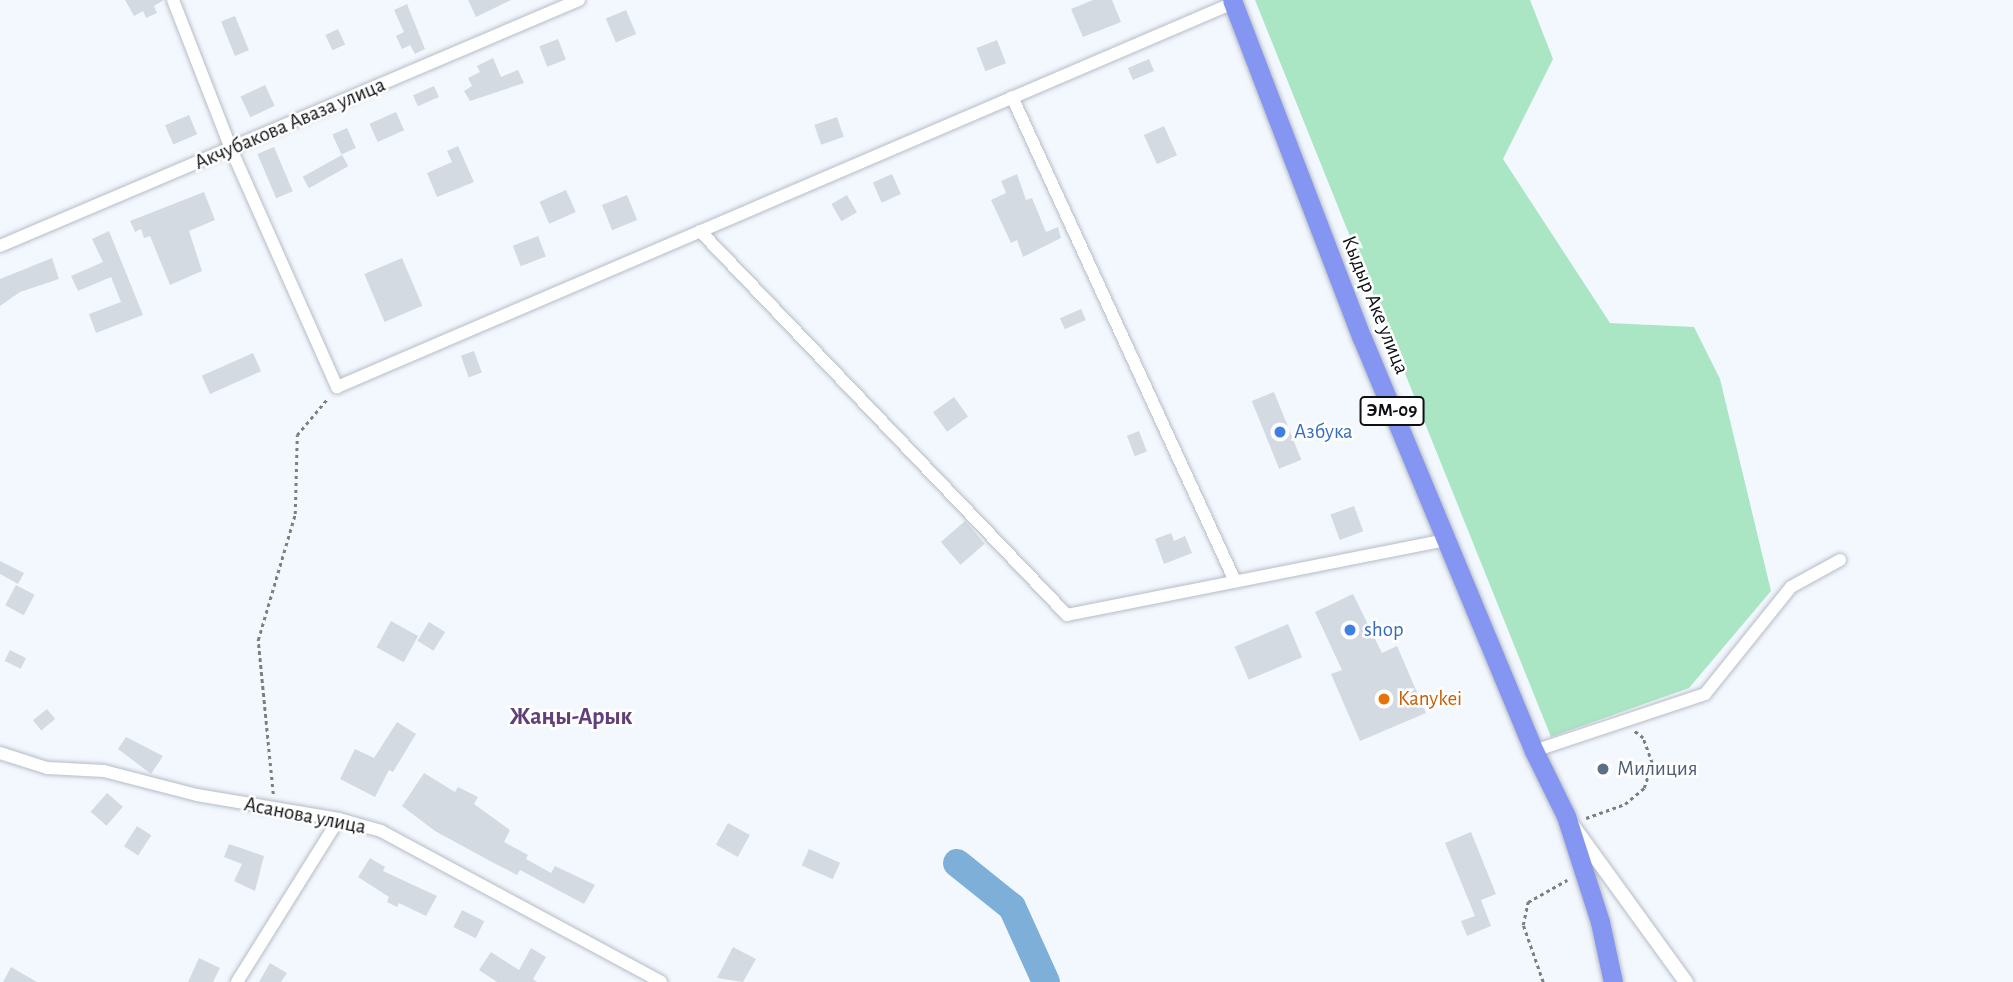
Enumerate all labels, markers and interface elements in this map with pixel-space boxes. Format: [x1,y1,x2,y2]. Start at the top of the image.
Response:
street label: Акчубакова Аваза улица [191,72,389,176]
street label: Кыдыр Аке улица [1336,232,1414,378]
road number: ЭМ-09 [1359,396,1425,426]
place label: Азбука [1294,419,1353,445]
marker: Азбука [1272,424,1288,440]
place label: shop [1364,617,1404,643]
marker: shop [1342,622,1358,638]
place label: Kanykei [1398,686,1462,712]
marker: Kanykei [1376,691,1392,707]
district label: Жаңы-Арык [509,704,633,732]
place label: Милиция [1617,756,1698,782]
marker: Милиция [1595,761,1611,777]
street label: Асанова улица [242,792,368,840]

